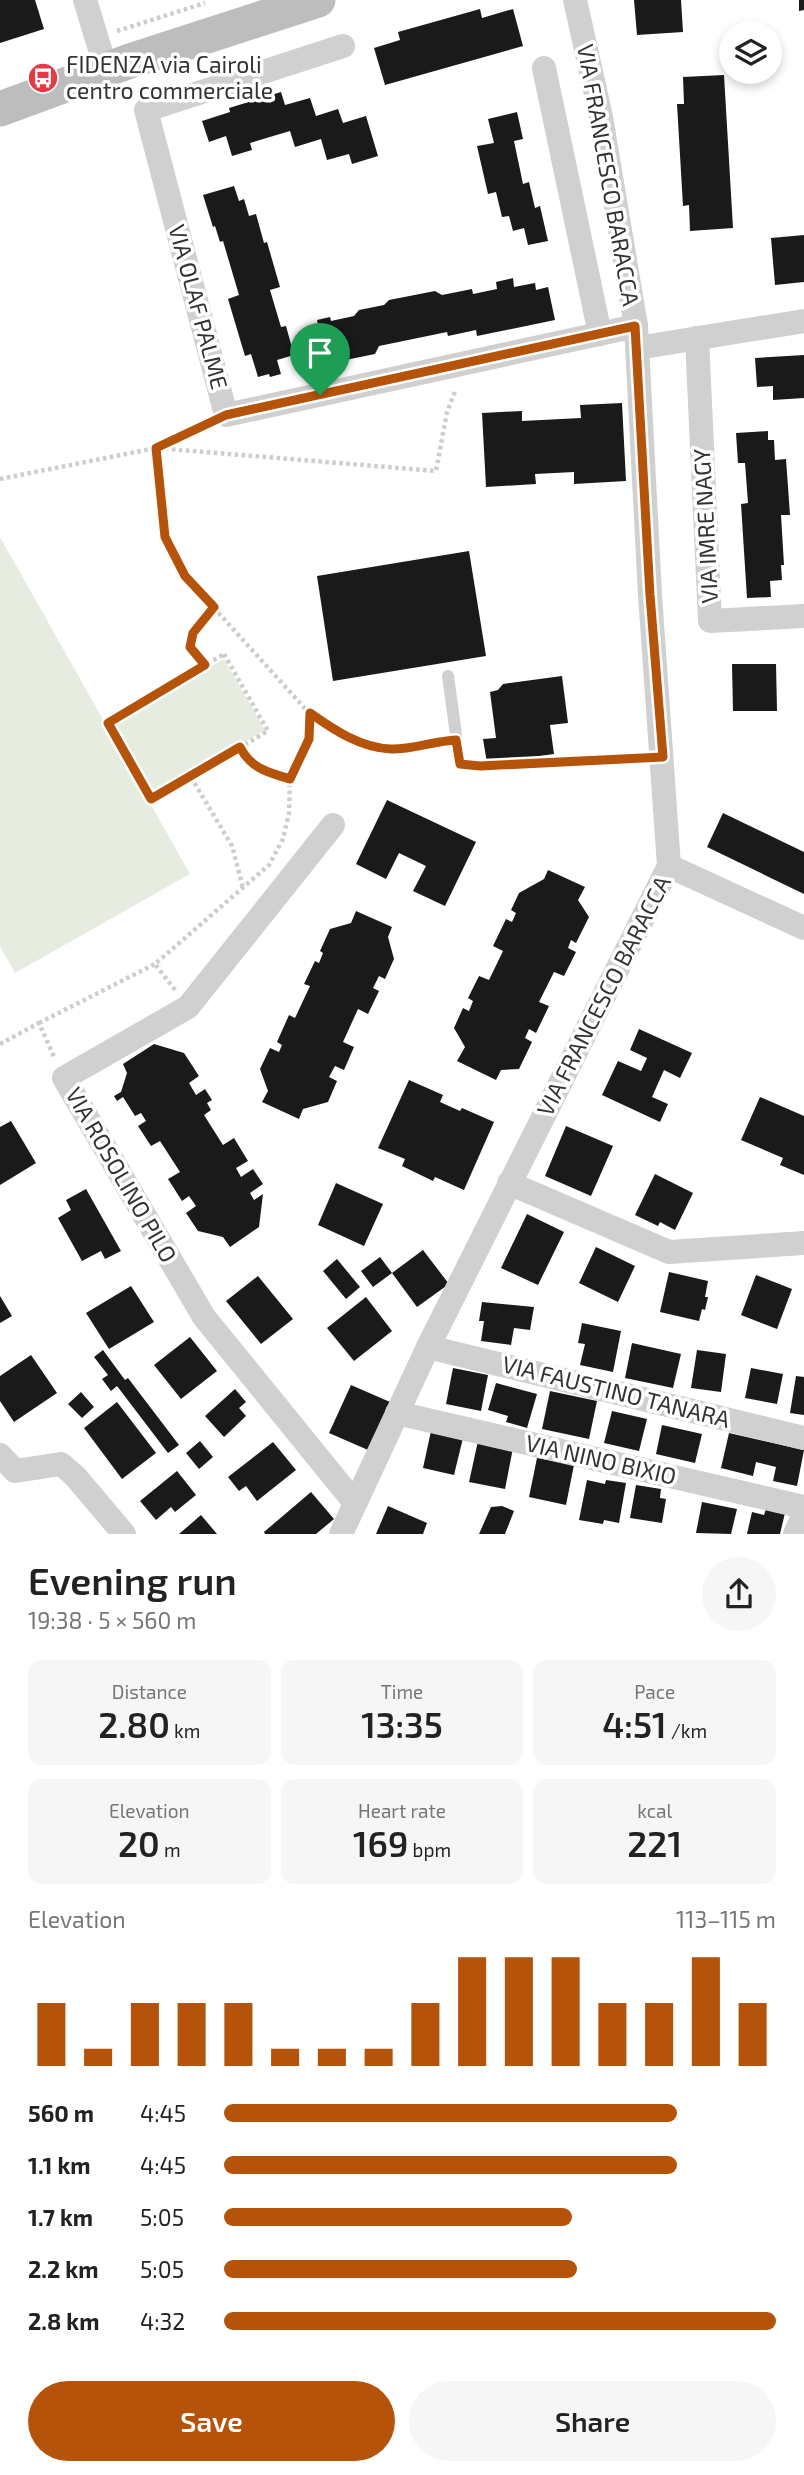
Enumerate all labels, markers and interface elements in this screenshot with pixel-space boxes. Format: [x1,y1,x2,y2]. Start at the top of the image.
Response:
map controls [719,21,782,84]
button: layers [719,21,782,84]
street label: VIA FRANCESCO BARACCA [572,42,646,309]
place label: FIDENZA via Cairoli centro commerciale [66,50,273,104]
bus stop icon: FIDENZA via Cairoli centro commerciale [26,61,60,95]
street label: VIA OLAF PALME [164,221,234,392]
pin [290,323,350,395]
icon: arrive [301,334,339,372]
street label: VIA IMRE NAGY [687,448,723,604]
street label: VIA FRANCESCO BARACCA [530,870,676,1120]
street label: VIA ROSOLINO PILO [60,1082,183,1267]
street label: VIA FAUSTINO TANARA [500,1349,734,1433]
street label: VIA NINO BIXIO [523,1428,679,1490]
text: Evening run [28,1557,237,1603]
button: share [702,1557,776,1631]
text: 19:38 · 5 × 560 m [28,1606,197,1634]
text: Distance [112,1680,187,1703]
text: Time [381,1680,423,1703]
text: Pace [634,1680,675,1703]
text: 2.80 [98,1703,170,1745]
text: 13:35 [361,1703,443,1745]
text: 4:51 [602,1703,667,1745]
text: km [170,1719,200,1742]
text: /km [667,1719,707,1742]
text: Elevation [109,1799,190,1822]
text: Heart rate [358,1799,446,1822]
text: kcal [637,1799,672,1822]
text: 20 [118,1822,160,1864]
text: 169 [353,1822,408,1864]
text: 221 [627,1822,682,1864]
text: m [160,1838,181,1861]
text: bpm [408,1838,451,1861]
text: Elevation [28,1905,126,1933]
text: 113–115 m [676,1905,776,1933]
text: 560 m [28,2099,94,2127]
text: 4:45 [140,2099,186,2127]
text: 1.1 km [28,2151,91,2179]
text: 4:45 [140,2151,186,2179]
text: 1.7 km [28,2203,93,2231]
text: 5:05 [140,2203,184,2231]
text: 2.2 km [28,2255,98,2283]
text: 5:05 [140,2255,184,2283]
text: 2.8 km [28,2307,99,2335]
text: 4:32 [140,2307,185,2335]
button: Save [28,2381,395,2461]
button: Share [409,2381,776,2461]

